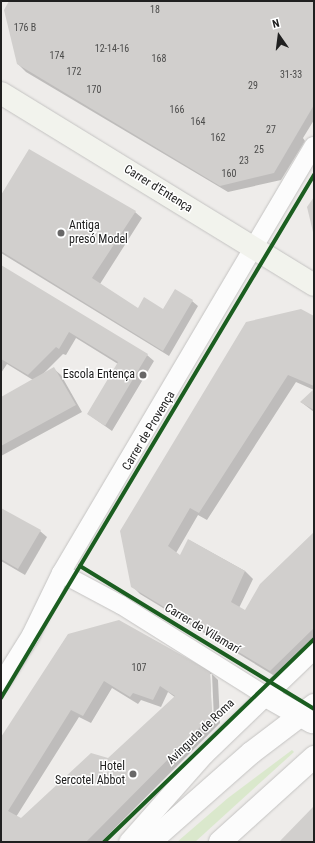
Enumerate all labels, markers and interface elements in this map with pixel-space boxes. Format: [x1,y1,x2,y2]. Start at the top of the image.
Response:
house number: 18 [150,4,160,16]
north arrow [259,16,299,56]
text: N [271,17,281,31]
house number: 176 B [14,22,36,34]
house number: 12-14-16 [95,43,129,55]
house number: 174 [50,50,64,62]
house number: 168 [152,53,166,65]
house number: 172 [67,66,81,78]
house number: 31-33 [280,69,302,81]
house number: 29 [248,80,258,92]
house number: 170 [87,84,101,96]
house number: 166 [170,104,184,116]
house number: 164 [191,116,205,128]
house number: 27 [266,124,276,136]
house number: 162 [211,132,225,144]
house number: 25 [254,144,264,156]
house number: 23 [239,155,249,167]
street label: Carrer d'Entença [121,162,195,216]
house number: 160 [222,168,236,180]
place label: Antiga presó Model [69,219,128,247]
marker: Antiga presó Model [56,228,66,238]
place label: Escola Entença [63,368,135,382]
marker: Escola Entença [138,370,148,380]
street label: Carrer de Provença [120,389,178,473]
street label: Carrer de Vilamarí [162,601,242,657]
house number: 107 [132,662,146,674]
street label: Avinguda de Roma [164,696,238,768]
place label: Hotel Sercotel Abbot [55,760,125,788]
marker: Hotel Sercotel Abbot [128,769,138,779]

